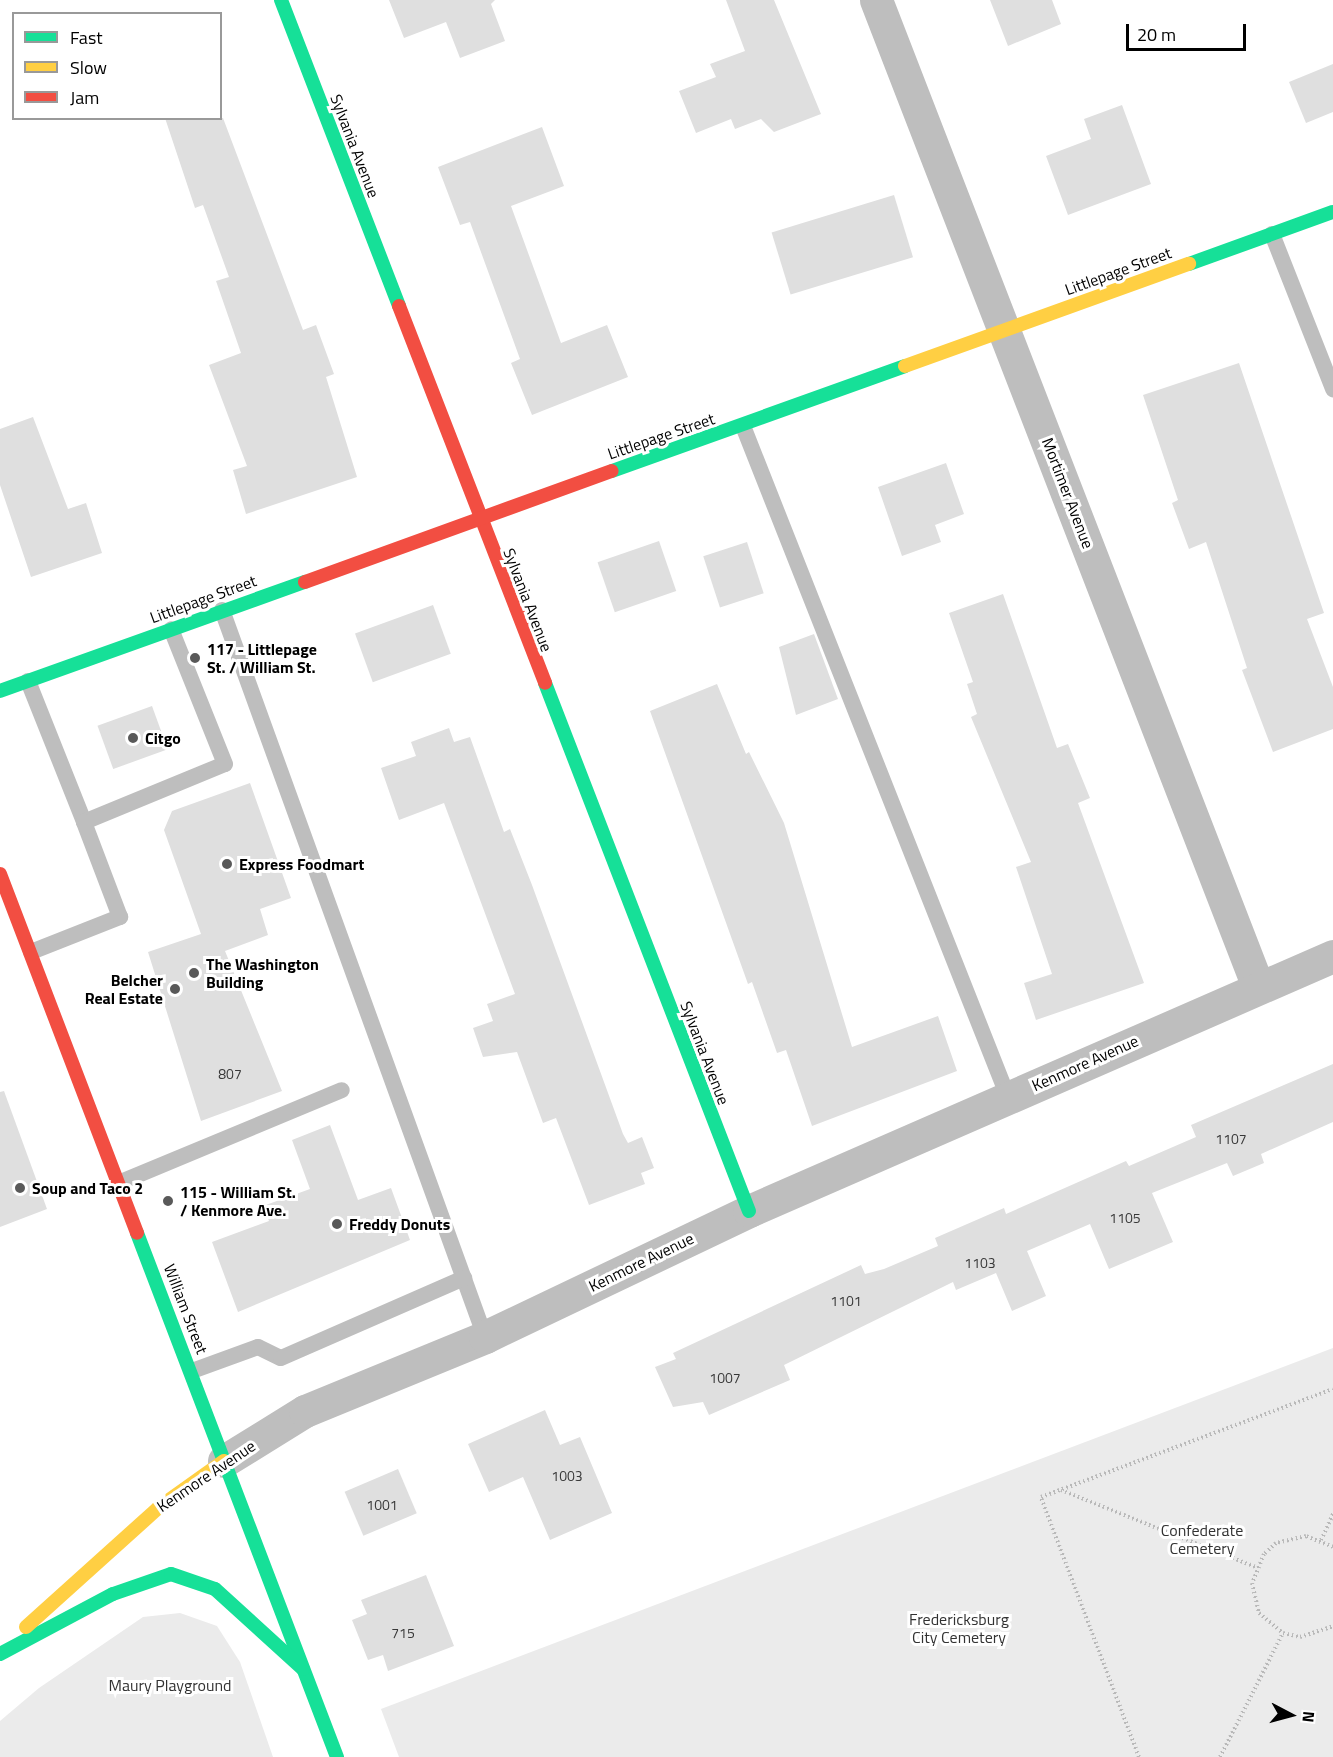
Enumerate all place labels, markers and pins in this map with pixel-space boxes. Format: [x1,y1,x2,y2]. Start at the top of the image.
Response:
place label: 117 - Littlepage St. / William St. [207,639,317,677]
marker: 117 - Littlepage St. / William St. [188,651,202,665]
place label: Citgo [145,728,181,748]
marker: Citgo [126,731,140,745]
place label: Express Foodmart [239,854,364,874]
marker: Express Foodmart [220,857,234,871]
place label: The Washington Building [206,954,319,992]
marker: The Washington Building [187,966,201,980]
place label: Belcher Real Estate [85,970,163,1008]
marker: Belcher Real Estate [168,982,182,996]
place label: Soup and Taco 2 [32,1178,143,1198]
marker: Soup and Taco 2 [13,1181,27,1195]
place label: 115 - William St. / Kenmore Ave. [180,1182,296,1220]
marker: 115 - William St. / Kenmore Ave. [161,1194,175,1208]
place label: Freddy Donuts [349,1214,450,1234]
marker: Freddy Donuts [330,1217,344,1231]

